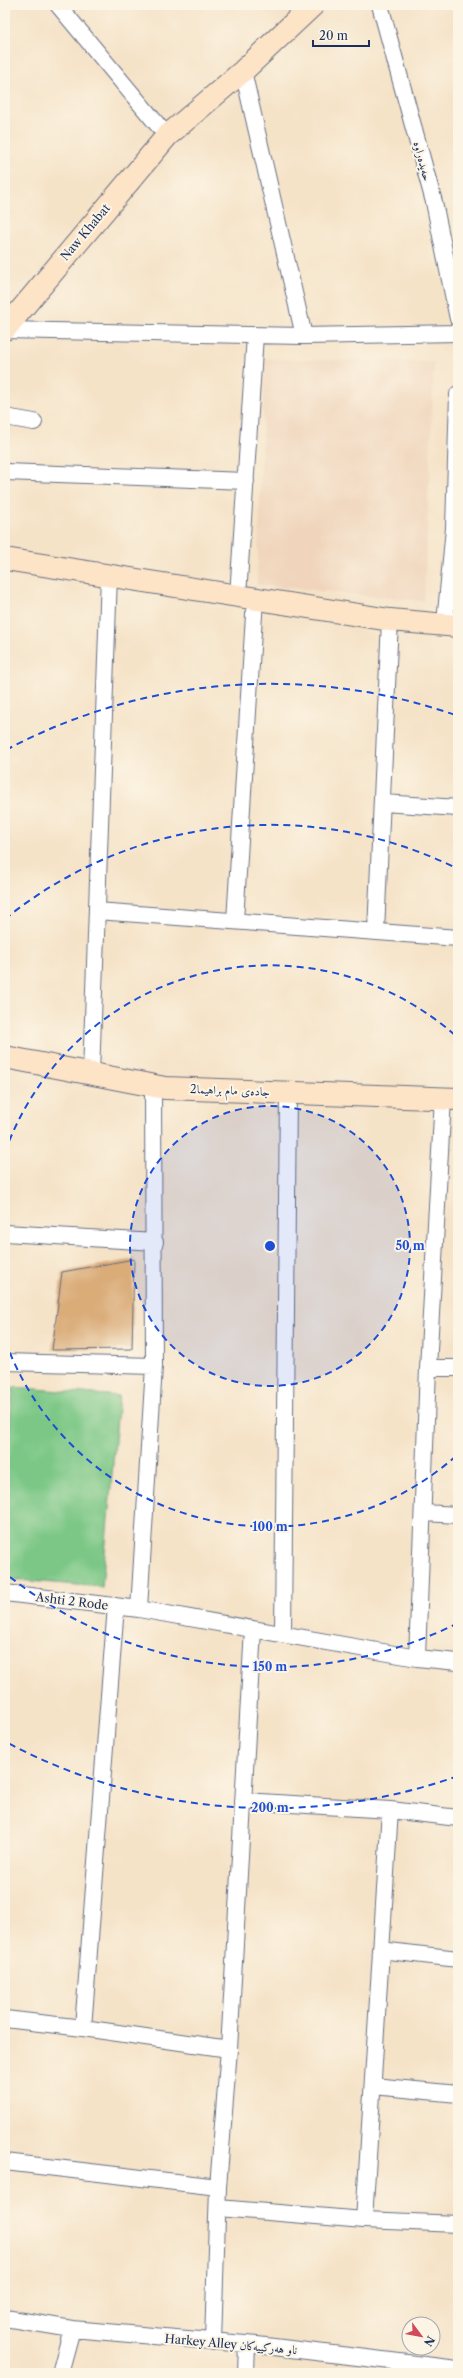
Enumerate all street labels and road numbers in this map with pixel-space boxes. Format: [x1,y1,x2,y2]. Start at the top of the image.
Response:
street label: حەیدەراوە [410,139,436,183]
street label: Naw Khabat [57,200,114,263]
street label: جادەی مام براهیما2 [190,1081,270,1103]
street label: Ashti 2 Rode [34,1589,109,1613]
street label: Harkey Alley ناو هەركييەكان [164,2331,298,2358]

